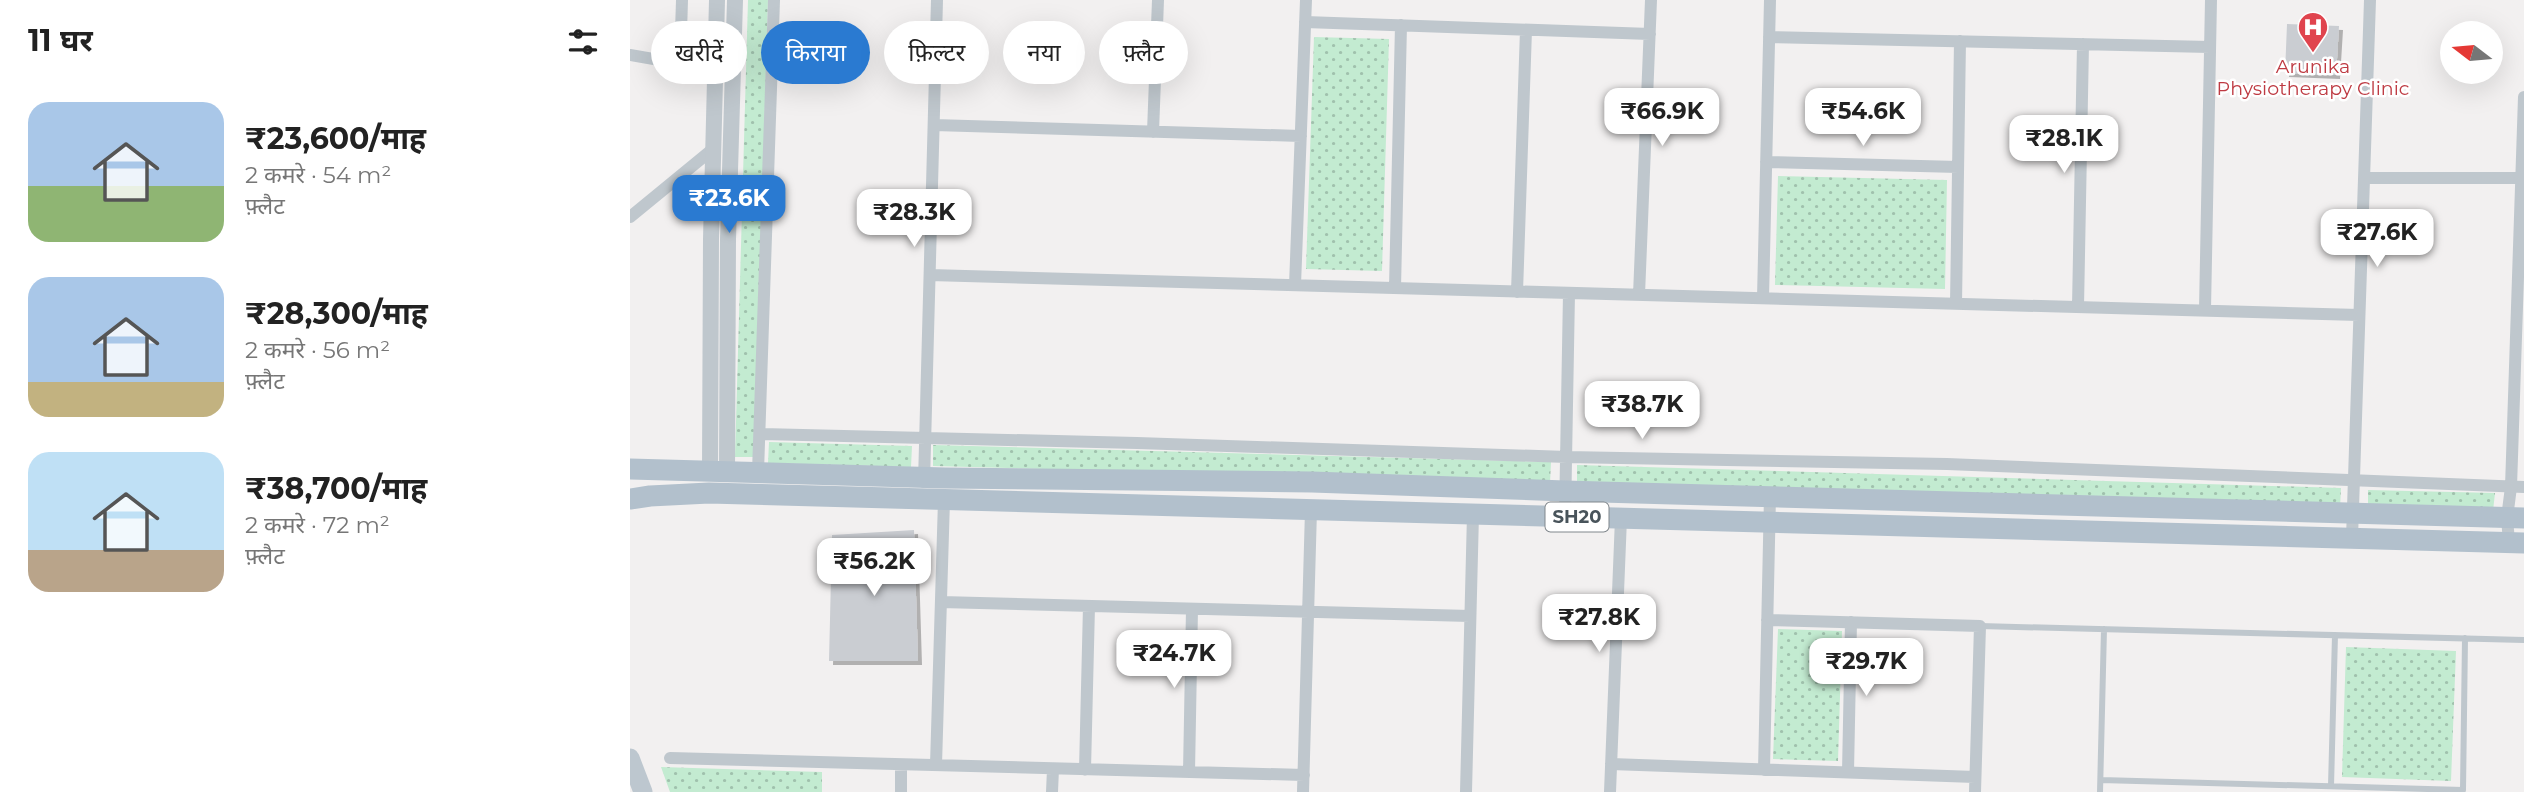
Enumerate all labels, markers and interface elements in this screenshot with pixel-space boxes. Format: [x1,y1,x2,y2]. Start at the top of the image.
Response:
hospital icon: Arunika Physiotherapy Clinic [2296,10,2330,54]
chip: खरीदें [651,21,747,84]
chip: किराया [761,21,870,84]
chip: फ़िल्टर [884,21,989,84]
chip: नया [1003,21,1085,84]
chip: फ़्लैट [1099,21,1188,84]
north arrow [2440,21,2502,84]
map controls [2440,21,2503,84]
text: 11 घर [28,22,93,59]
icon: filters [564,23,602,61]
place label: Arunika Physiotherapy Clinic [2217,55,2409,100]
pin: ₹66.9K [1605,88,1719,148]
pin: ₹54.6K [1806,88,1920,148]
text: ₹66.9K [1620,97,1704,125]
text: ₹54.6K [1821,97,1905,125]
pin: ₹28.1K [2007,116,2121,175]
text: ₹23,600/माह [245,120,426,157]
text: ₹28.1K [2025,124,2103,152]
icon: home [84,130,168,214]
text: 2 कमरे · 54 m² [245,161,391,189]
pin: ₹23.6K [672,176,786,235]
text: ₹23.6K [688,184,770,212]
pin: ₹28.3K [857,190,971,249]
text: फ़्लैट [245,192,285,220]
text: ₹28.3K [873,198,955,226]
pin: ₹27.6K [2320,210,2434,269]
text: ₹27.6K [2337,218,2417,246]
text: ₹28,300/माह [245,295,428,332]
icon: home [84,305,168,389]
text: 2 कमरे · 56 m² [245,336,390,364]
text: फ़्लैट [245,367,285,395]
pin: ₹38.7K [1585,382,1699,441]
text: ₹38.7K [1601,390,1683,418]
text: ₹38,700/माह [245,470,427,507]
icon: home [84,480,168,564]
road number: SH20 [1546,503,1608,532]
text: 2 कमरे · 72 m² [245,511,390,539]
pin: ₹56.2K [817,538,931,598]
text: फ़्लैट [245,542,285,570]
text: ₹56.2K [833,547,915,575]
pin: ₹27.8K [1542,594,1656,654]
text: ₹27.8K [1558,603,1640,631]
pin: ₹24.7K [1117,630,1231,690]
pin: ₹29.7K [1809,638,1923,698]
text: ₹24.7K [1132,639,1216,667]
text: ₹29.7K [1825,647,1907,675]

